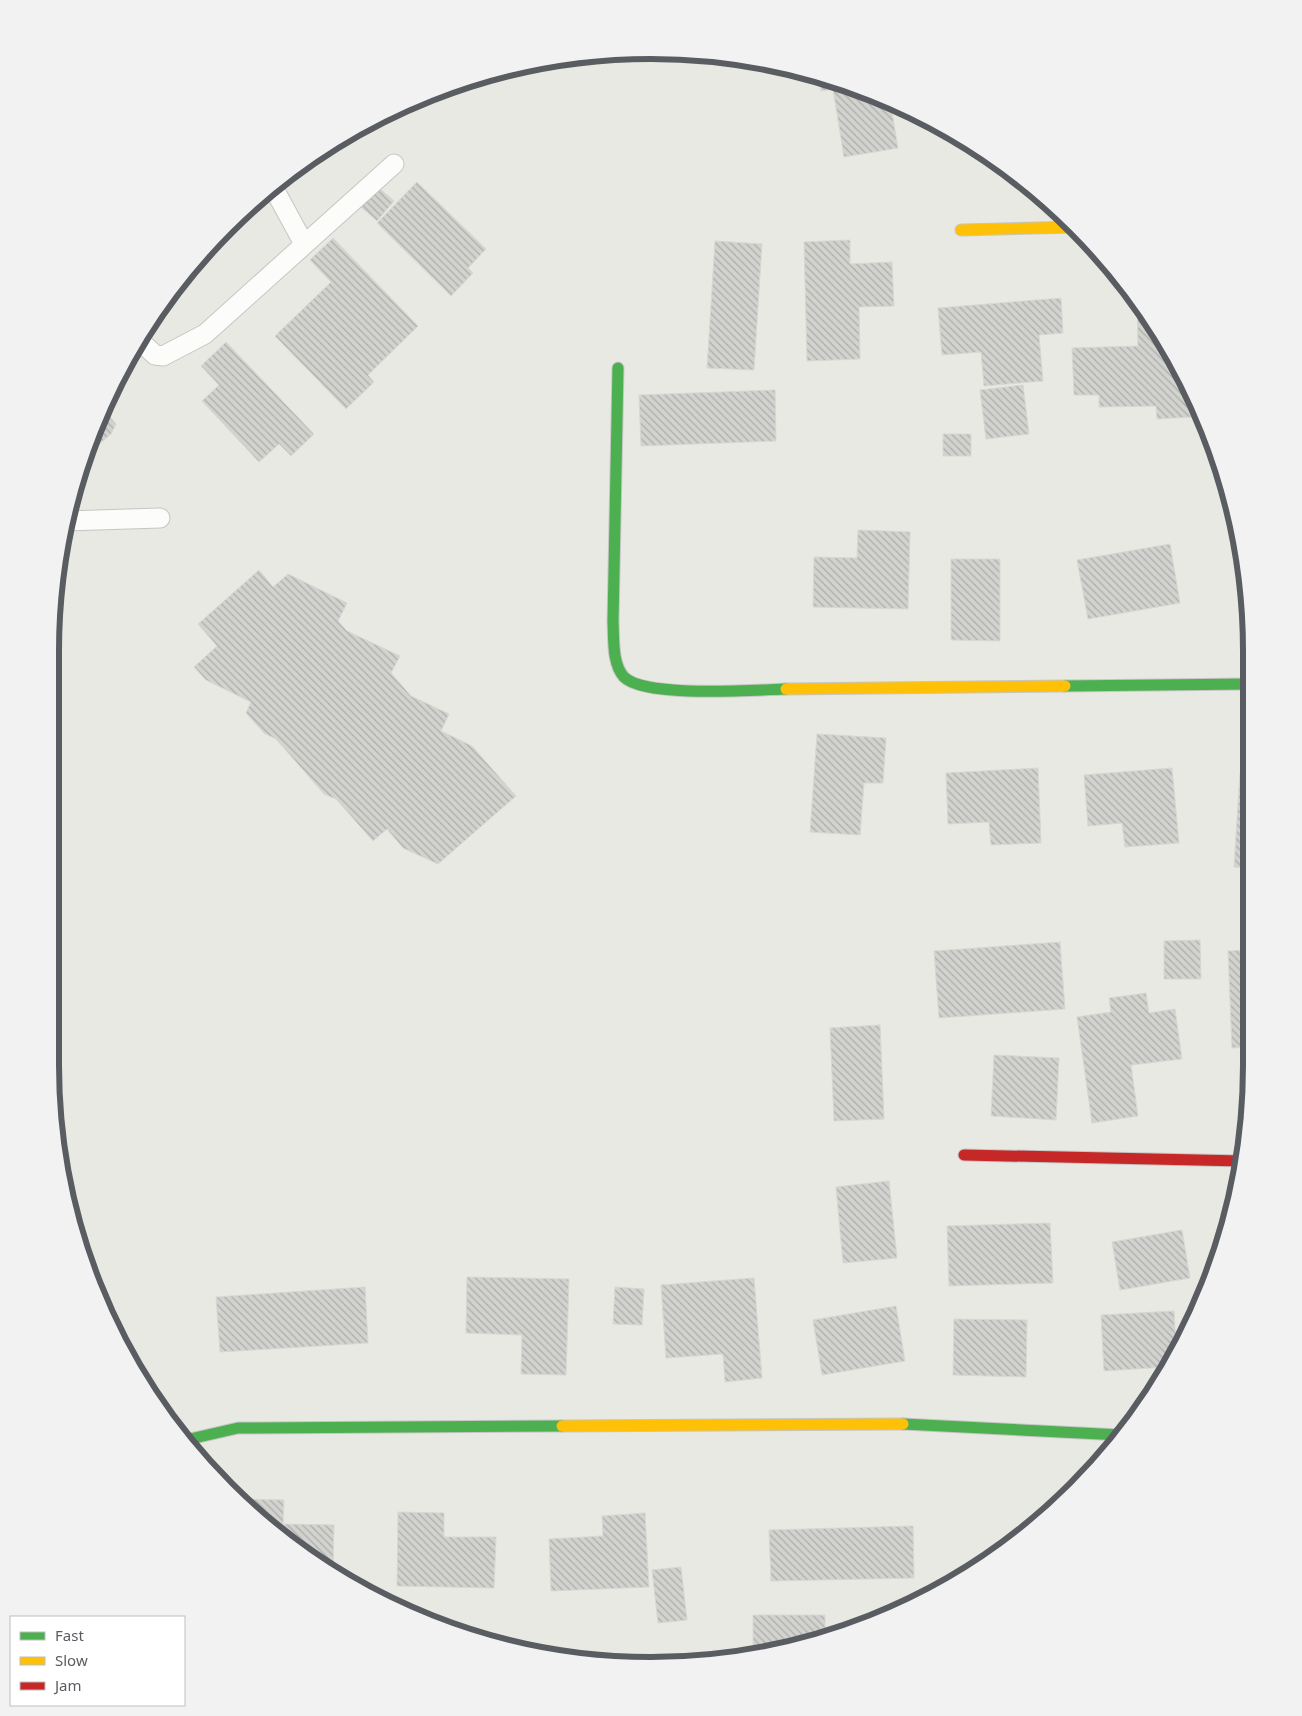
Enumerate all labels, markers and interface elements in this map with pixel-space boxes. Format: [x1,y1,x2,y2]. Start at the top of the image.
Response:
legend [10,1616,185,1706]
text: Fast [55,1625,84,1645]
text: Slow [55,1650,88,1670]
text: Jam [53,1675,82,1695]

